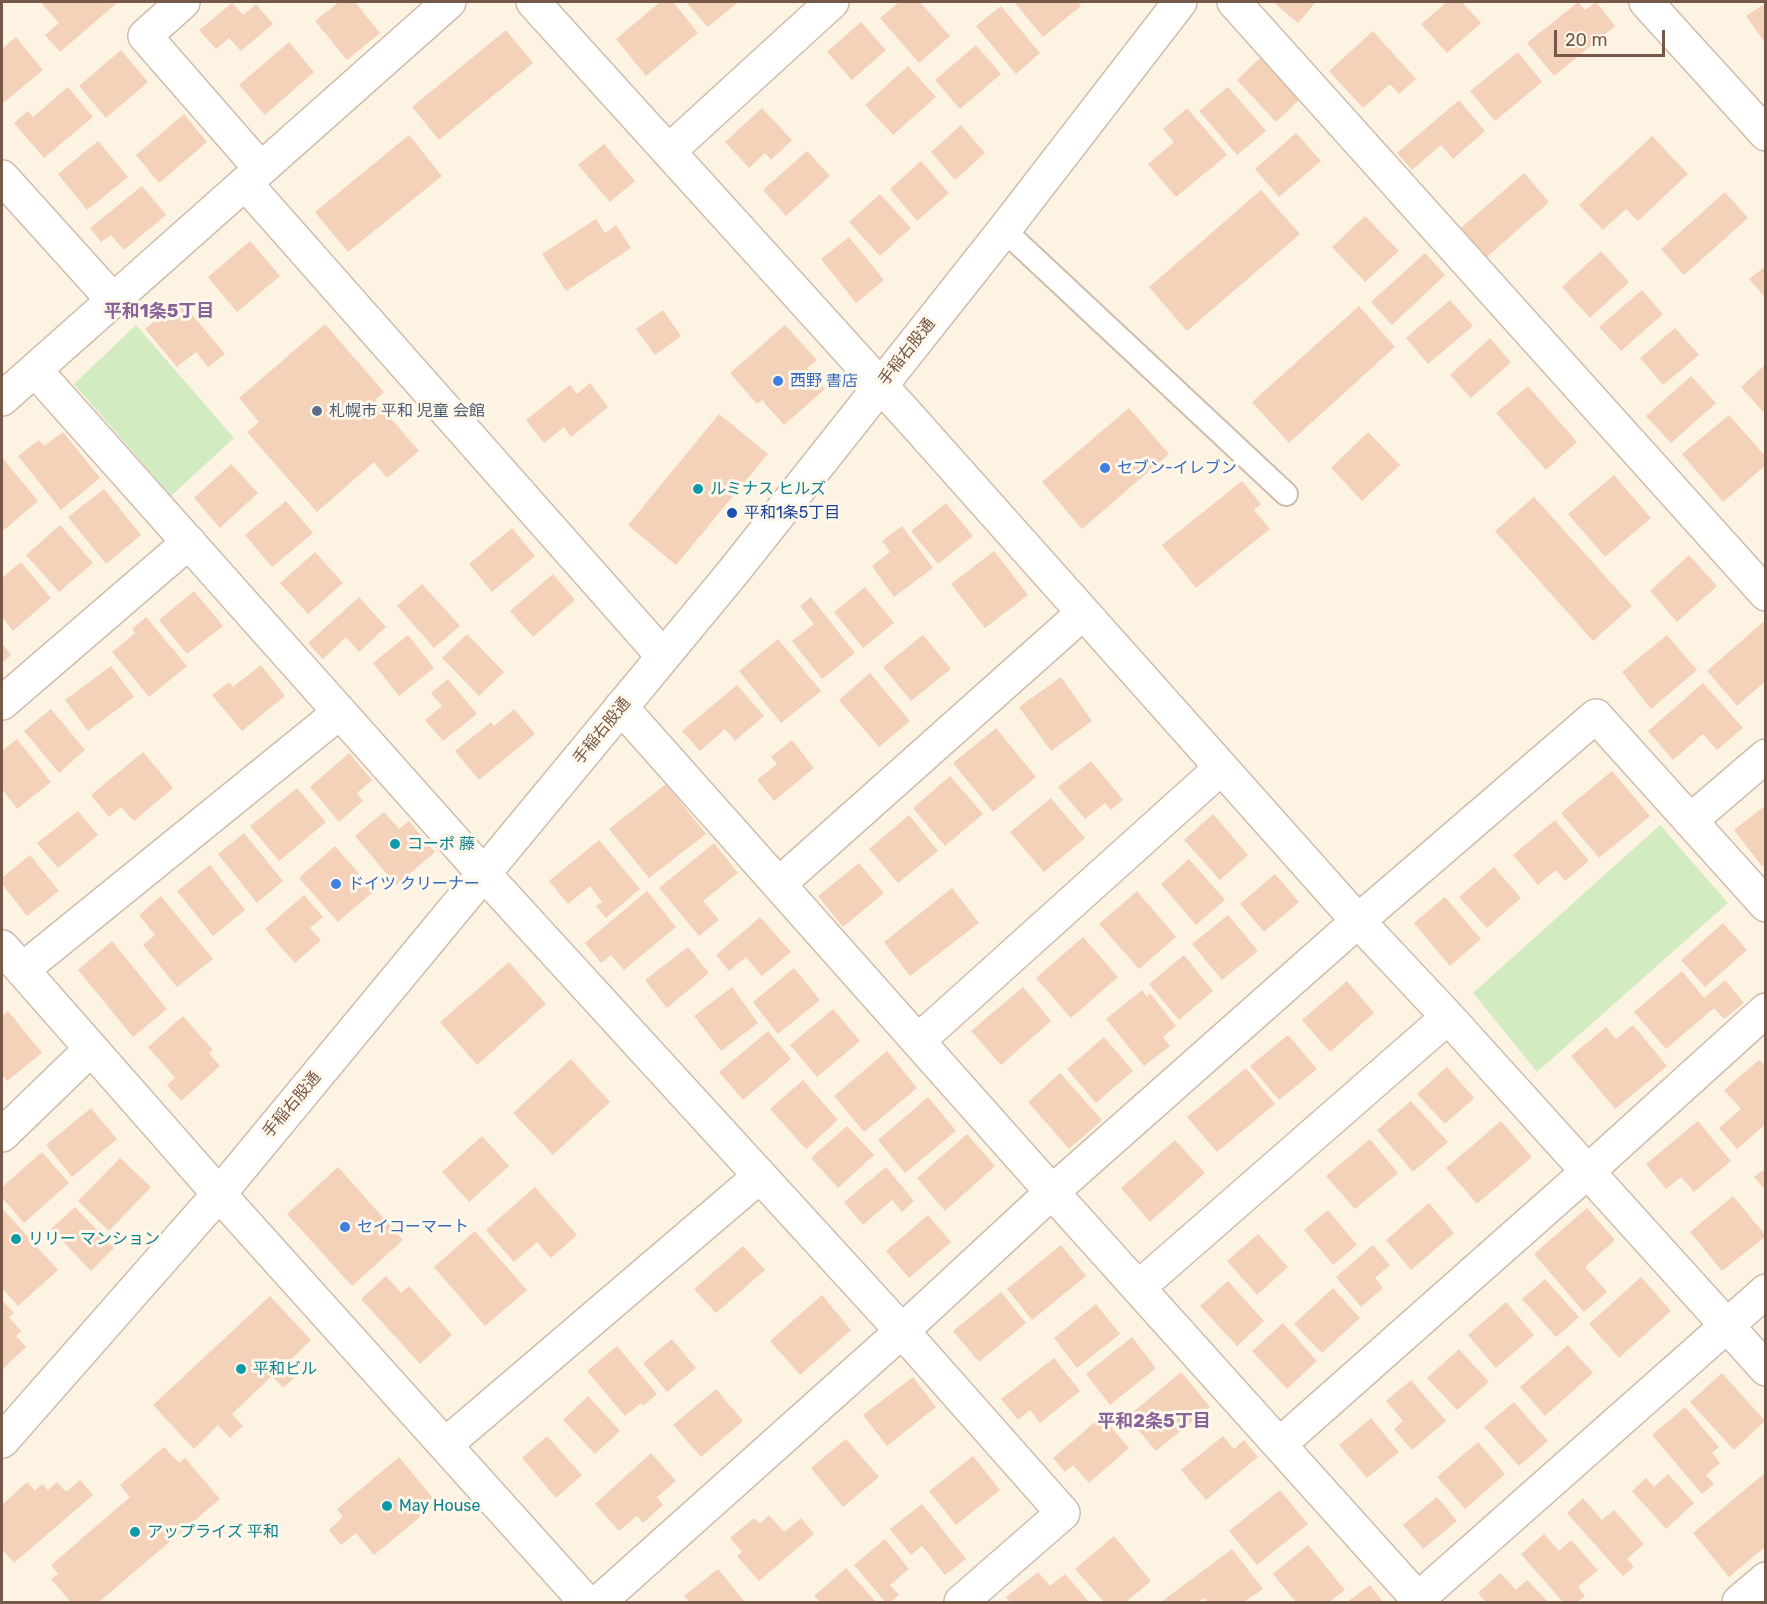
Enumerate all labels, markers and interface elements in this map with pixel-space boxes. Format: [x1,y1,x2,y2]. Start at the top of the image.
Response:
scale bar [1557,18,1668,56]
text: 20 m [1565,29,1607,51]
district label: 平和1条5丁目 [104,301,214,323]
street label: 手稲右股通 [875,315,939,389]
place label: 西野 書店 [790,371,858,391]
marker: 西野 書店 [771,374,785,388]
place label: 札幌市 平和 児童 会館 [329,401,485,421]
marker: 札幌市 平和 児童 会館 [310,404,324,418]
place label: セブン-イレブン [1117,458,1237,478]
marker: セブン-イレブン [1098,461,1112,475]
place label: ルミナス ヒルズ [710,479,826,499]
marker: ルミナス ヒルズ [691,482,705,496]
place label: 平和1条5丁目 [744,503,840,523]
marker: 平和1条5丁目 [725,506,739,520]
street label: 手稲右股通 [569,694,635,768]
place label: コーポ 藤 [407,834,475,854]
marker: コーポ 藤 [388,837,402,851]
place label: ドイツ クリーナー [348,874,480,894]
marker: ドイツ クリーナー [329,877,343,891]
street label: 手稲右股通 [259,1068,325,1142]
place label: セイコーマート [357,1217,469,1237]
marker: セイコーマート [338,1220,352,1234]
place label: リリー マンション [28,1229,160,1249]
marker: リリー マンション [9,1232,23,1246]
place label: 平和ビル [253,1359,317,1379]
marker: 平和ビル [234,1362,248,1376]
district label: 平和2条5丁目 [1097,1411,1211,1433]
place label: May House [399,1496,480,1516]
marker: May House [380,1499,394,1513]
place label: アップライズ 平和 [147,1522,279,1542]
marker: アップライズ 平和 [128,1525,142,1539]

